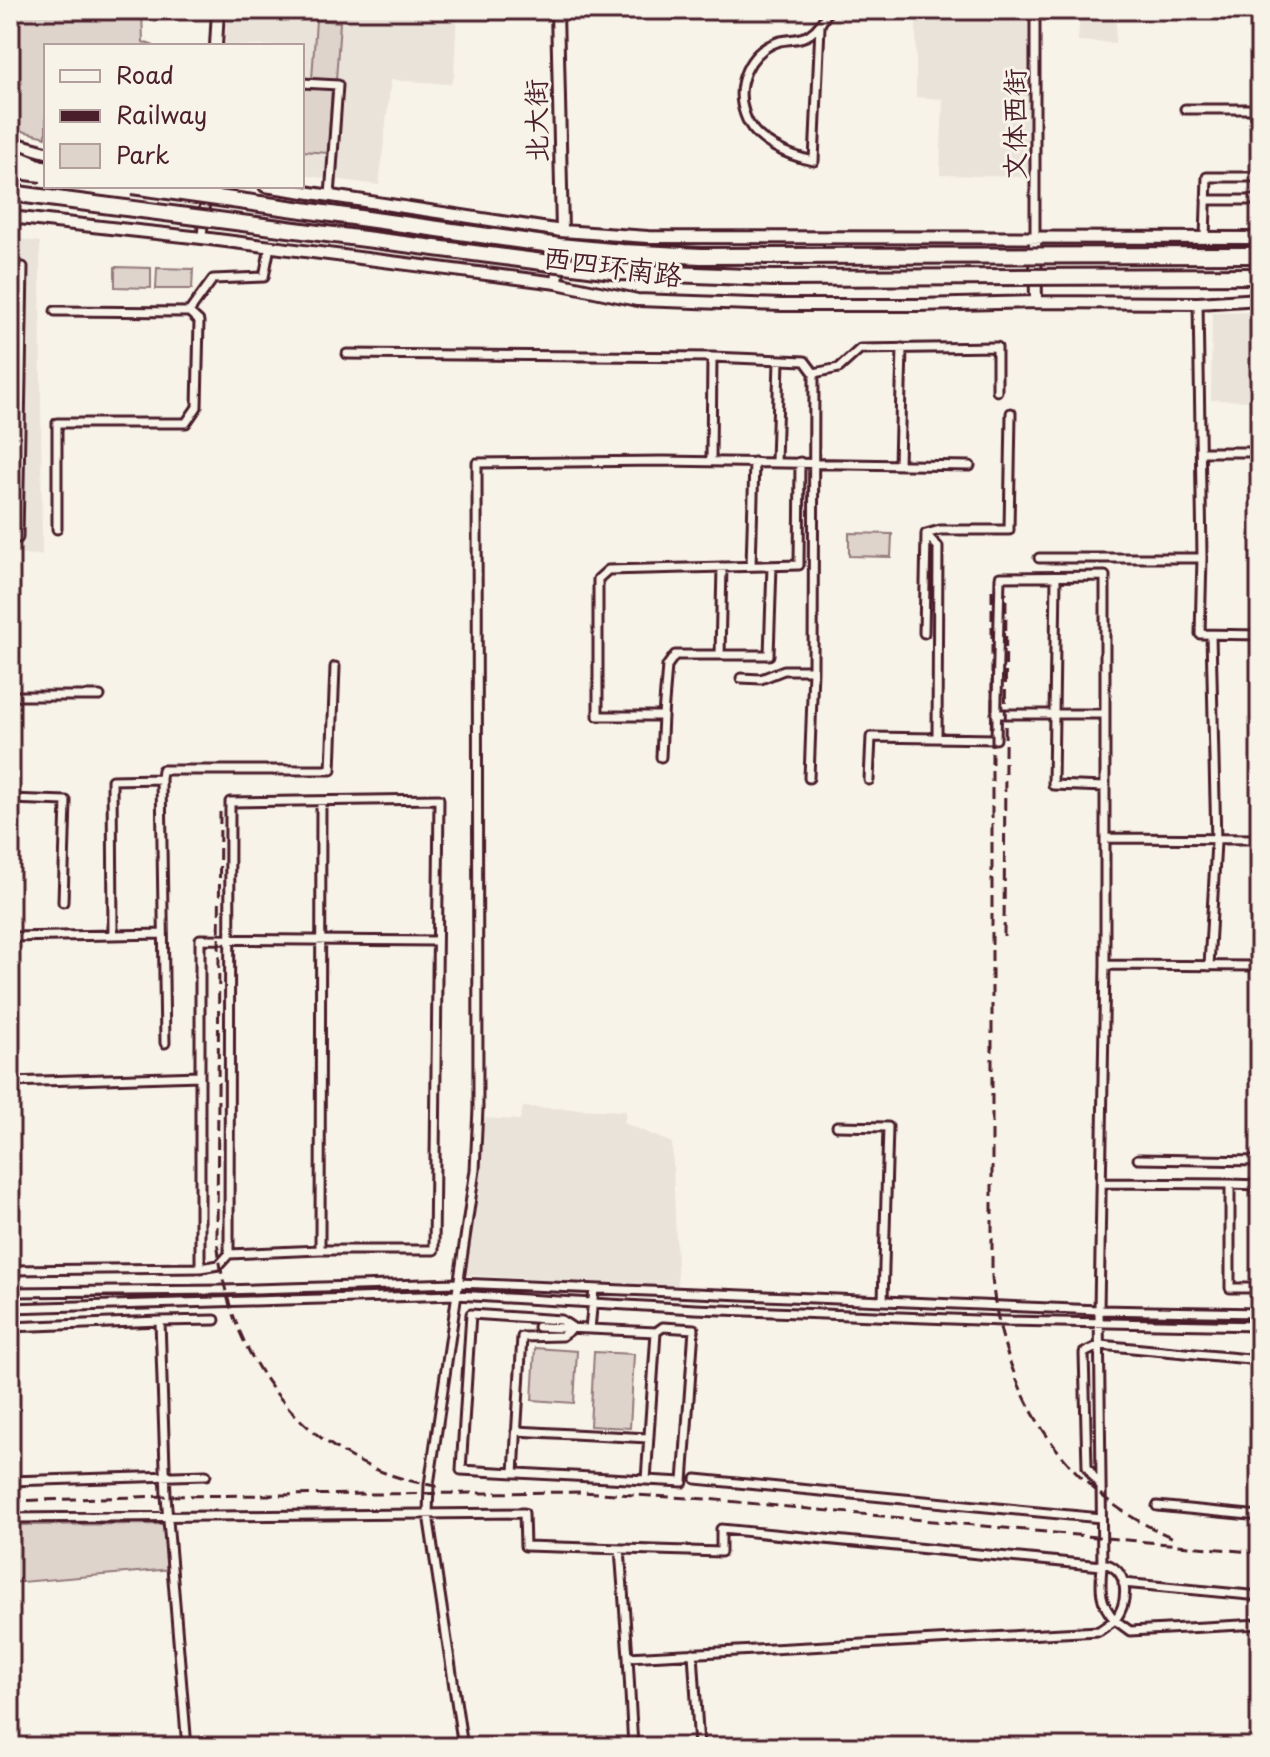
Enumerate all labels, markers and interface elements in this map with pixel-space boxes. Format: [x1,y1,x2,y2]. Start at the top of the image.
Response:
legend [44,44,304,188]
text: Road [116,56,174,92]
street label: 文体西街 [992,68,1035,180]
street label: 北大街 [513,79,557,163]
text: Railway [116,96,207,132]
text: Park [116,136,170,172]
street label: 西四环南路 [541,234,685,296]

